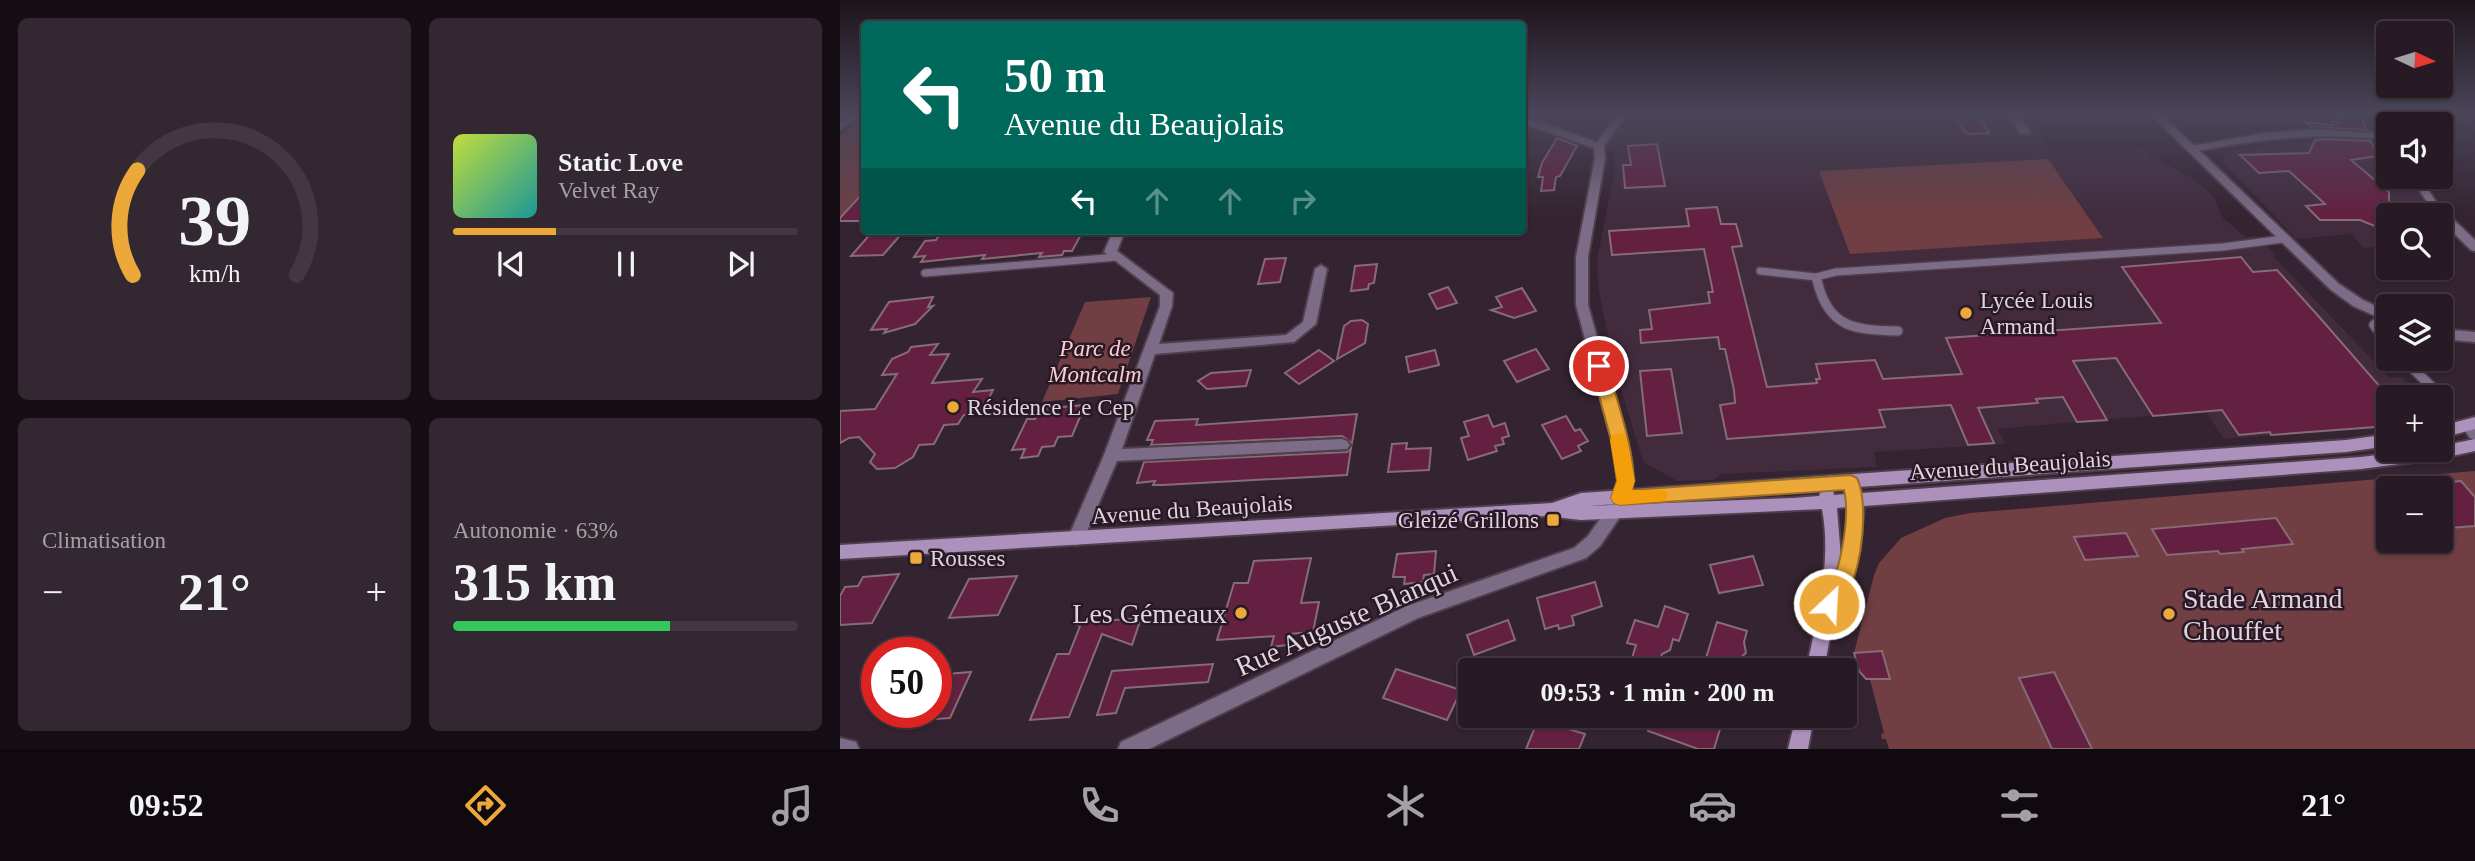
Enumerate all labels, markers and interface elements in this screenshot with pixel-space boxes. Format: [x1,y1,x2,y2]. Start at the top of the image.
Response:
north arrow [2376,21,2454,98]
map controls [2376,21,2453,553]
text: 50 m [1004,48,1106,103]
icon: left [889,49,980,140]
text: Avenue du Beaujolais [1004,106,1284,142]
button: sound [2376,112,2453,189]
text: Static Love [558,148,683,177]
text: Velvet Ray [558,178,660,203]
text: 39 [178,180,251,261]
icon: left [1065,182,1103,220]
icon: ahead [1138,182,1176,220]
icon: ahead [1211,182,1249,220]
icon: right [1284,182,1322,220]
button: search [2376,203,2453,280]
icon: previous [492,245,530,283]
icon: pause [607,245,645,283]
icon: next [722,245,760,283]
text: km/h [189,260,241,287]
place label: Lycée Louis Armand [1980,288,2093,339]
button: layers [2376,294,2453,371]
marker: Lycée Louis Armand [1958,305,1974,321]
park label: Parc de Montcalm [1047,336,1142,387]
pin [1569,336,1629,396]
icon: arrive [1580,347,1618,385]
button: + [2376,385,2453,462]
place label: Résidence Le Cep [967,395,1134,420]
marker: Résidence Le Cep [945,399,961,415]
street label: Avenue du Beaujolais [1909,446,2111,485]
button: − [2376,476,2453,553]
street label: Avenue du Beaujolais [1091,490,1293,529]
place label: Gleizé Grillons [1398,508,1539,533]
marker: Gleizé Grillons [1545,512,1561,528]
text: Autonomie · 63% [453,518,618,543]
text: Climatisation [42,528,166,553]
place label: Rousses [930,546,1005,571]
marker: Rousses [908,550,924,566]
text: 315 km [453,554,616,611]
street label: Rue Auguste Blanqui [1230,556,1462,682]
text: 21° [178,564,251,621]
position arrow [1792,567,1866,641]
text: − [42,571,63,613]
text: + [366,571,387,613]
place label: Stade Armand Chouffet [2183,583,2342,646]
place label: Les Gémeaux [1072,598,1227,629]
marker: Les Gémeaux [1233,605,1249,621]
marker: Stade Armand Chouffet [2161,606,2177,622]
speed limit sign: 50 [861,637,952,728]
text: 09:53 · 1 min · 200 m [1541,678,1775,707]
icon: directions [461,781,510,830]
icon: music [768,781,817,830]
icon: phone [1075,781,1124,830]
icon: climate [1381,781,1430,830]
icon: car [1688,781,1737,830]
icon: filters [1995,781,2044,830]
text: 09:52 [129,787,204,823]
text: 21° [2301,787,2346,823]

